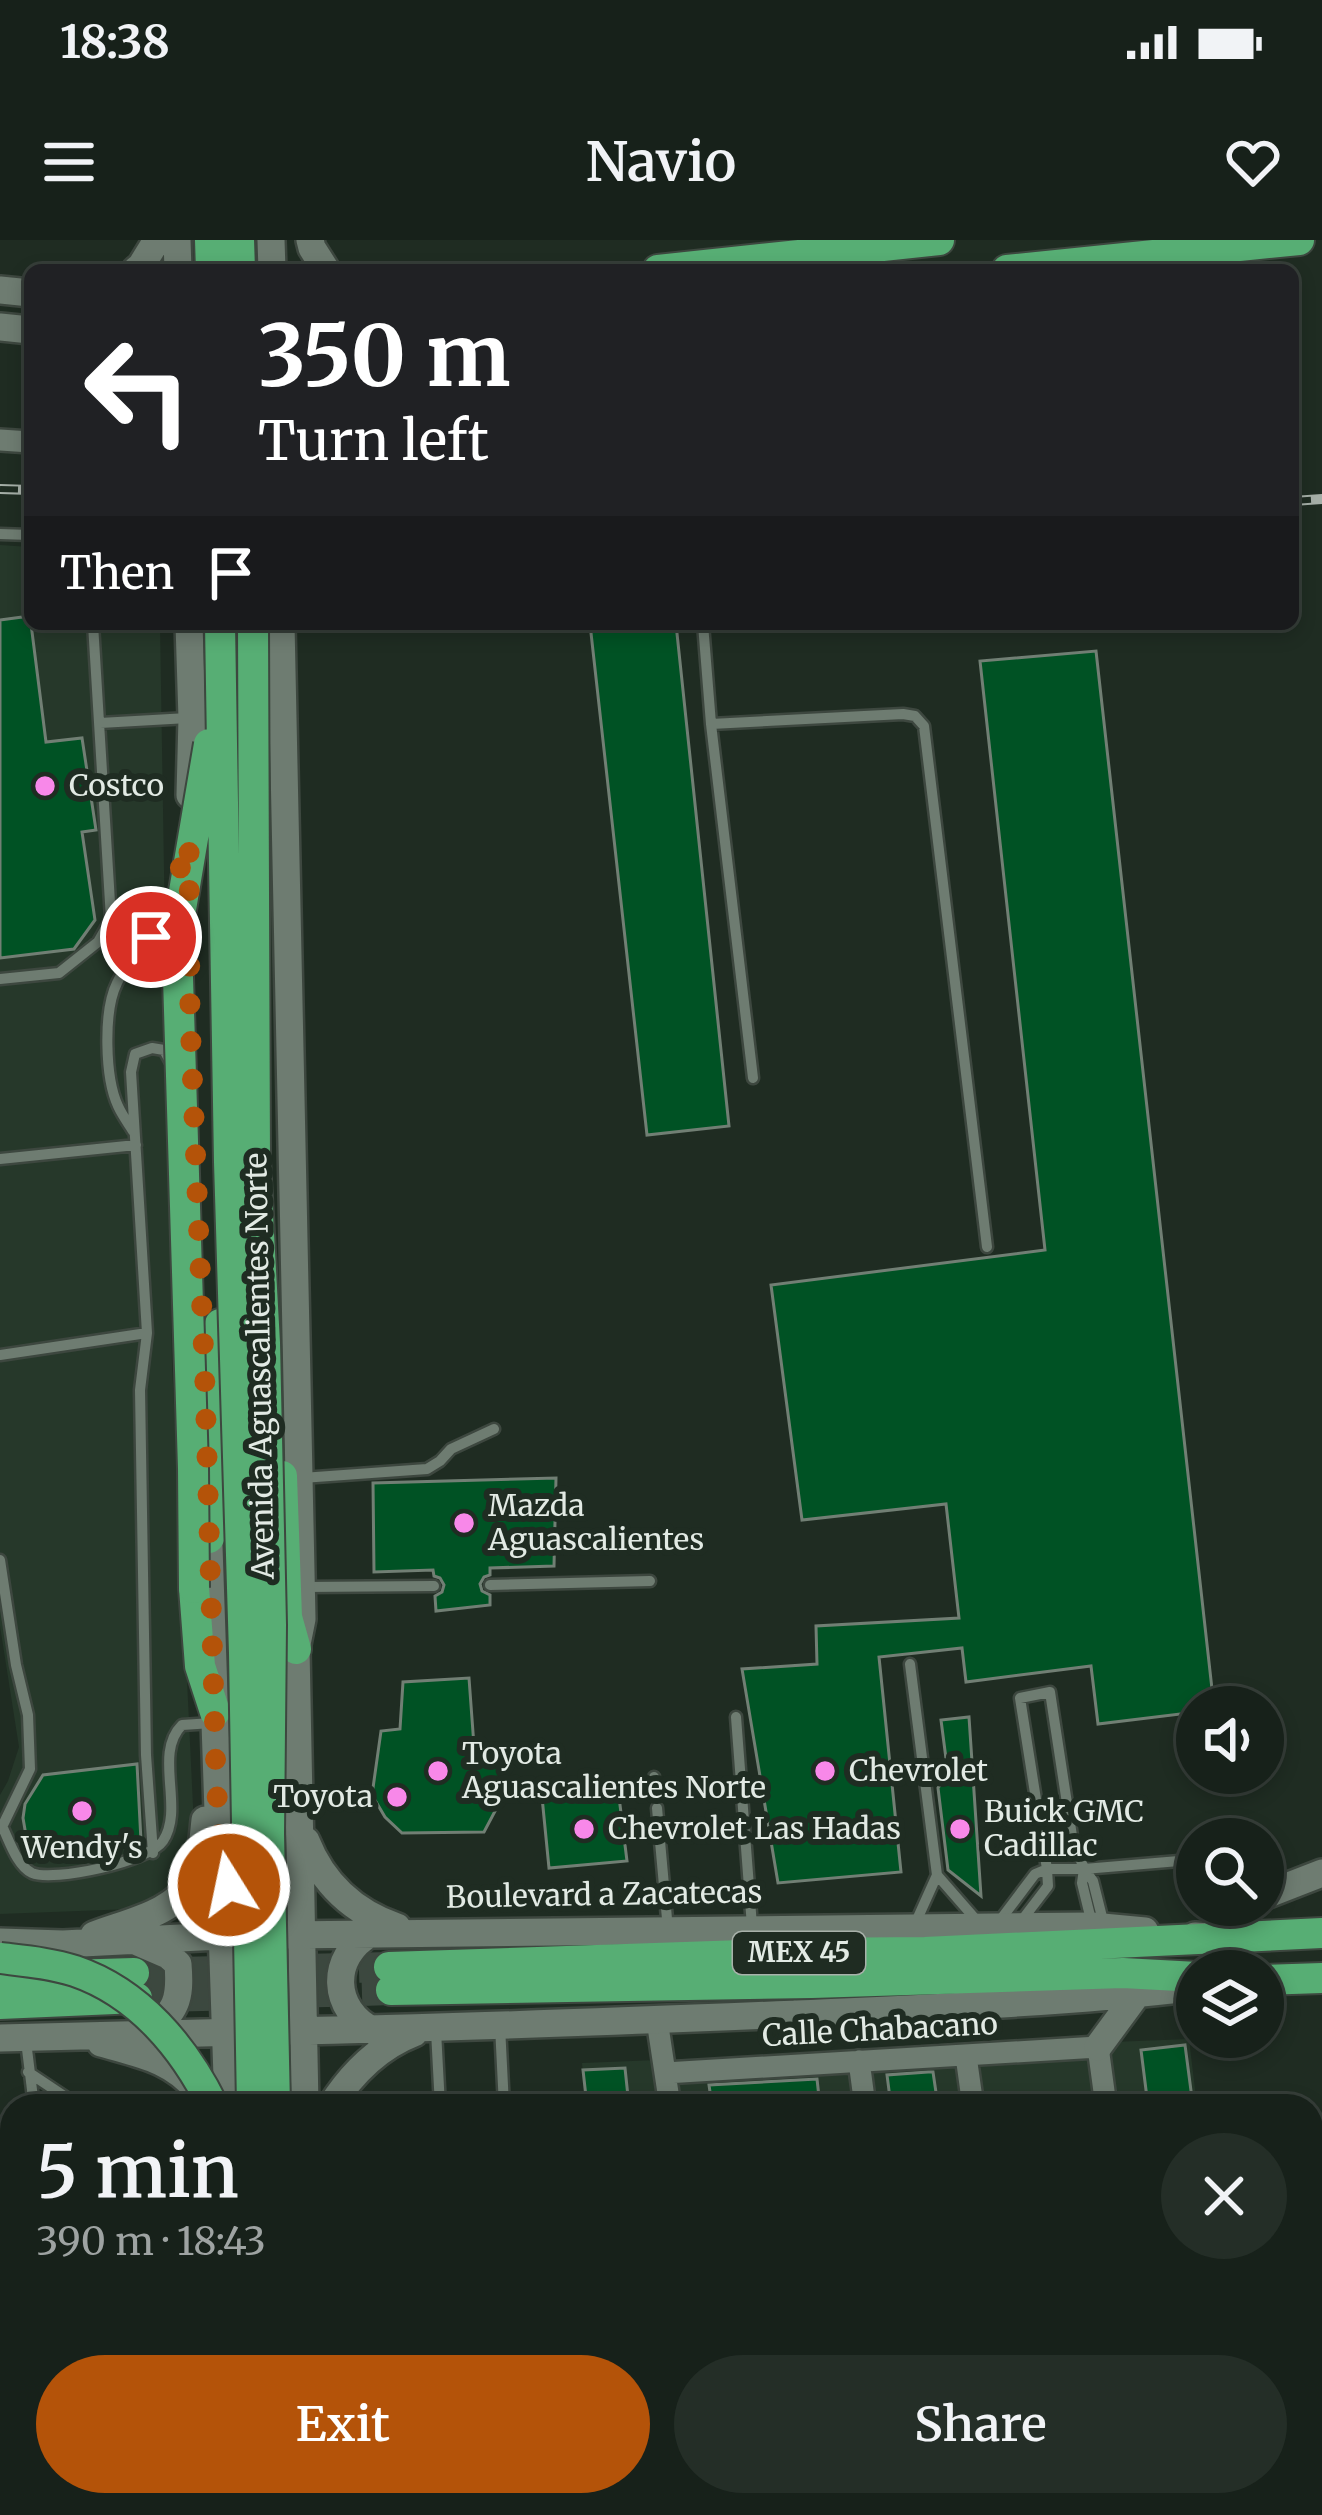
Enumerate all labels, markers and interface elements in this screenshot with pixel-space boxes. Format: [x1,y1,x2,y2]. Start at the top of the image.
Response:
text: 18:38 [60,14,170,70]
text: Navio [586,128,736,196]
icon: menu [36,129,102,195]
icon: heart [1220,129,1286,195]
text: 350 m [258,303,511,409]
icon: left [60,312,216,468]
text: Turn left [258,407,489,475]
icon: arrive [198,540,264,606]
text: Then [60,545,174,601]
place label: Costco [69,766,164,804]
marker: Costco [32,773,58,799]
pin [100,886,202,988]
icon: arrive [118,904,184,970]
street label: Avenida Aguascalientes Norte [236,1152,282,1581]
place label: Mazda Aguascalientes [487,1486,704,1558]
marker: Mazda Aguascalientes [451,1510,477,1536]
map controls [1176,1686,1284,2058]
button: sound [1176,1686,1284,1794]
place label: Toyota Aguascalientes Norte [461,1734,766,1806]
place label: Chevrolet [849,1751,988,1789]
marker: Toyota Aguascalientes Norte [425,1758,451,1784]
marker: Chevrolet [812,1758,838,1784]
place label: Toyota [273,1777,373,1815]
marker: Toyota [384,1784,410,1810]
place label: Buick GMC Cadillac [984,1792,1144,1864]
marker: Wendy's [69,1798,95,1824]
place label: Chevrolet Las Hadas [608,1809,901,1847]
marker: Chevrolet Las Hadas [571,1816,597,1842]
marker: Buick GMC Cadillac [947,1816,973,1842]
button: search [1176,1818,1284,1926]
position arrow [166,1822,292,1948]
place label: Wendy's [20,1828,143,1866]
street label: Boulevard a Zacatecas [445,1872,763,1916]
road number: MEX 45 [733,1932,865,1974]
button: layers [1176,1950,1284,2058]
street label: Calle Chabacano [761,2004,999,2054]
text: 5 min [36,2126,239,2217]
button: close [1161,2133,1287,2259]
text: 390 m · 18:43 [36,2217,266,2266]
button: Exit [36,2355,650,2493]
button: Share [674,2355,1287,2493]

